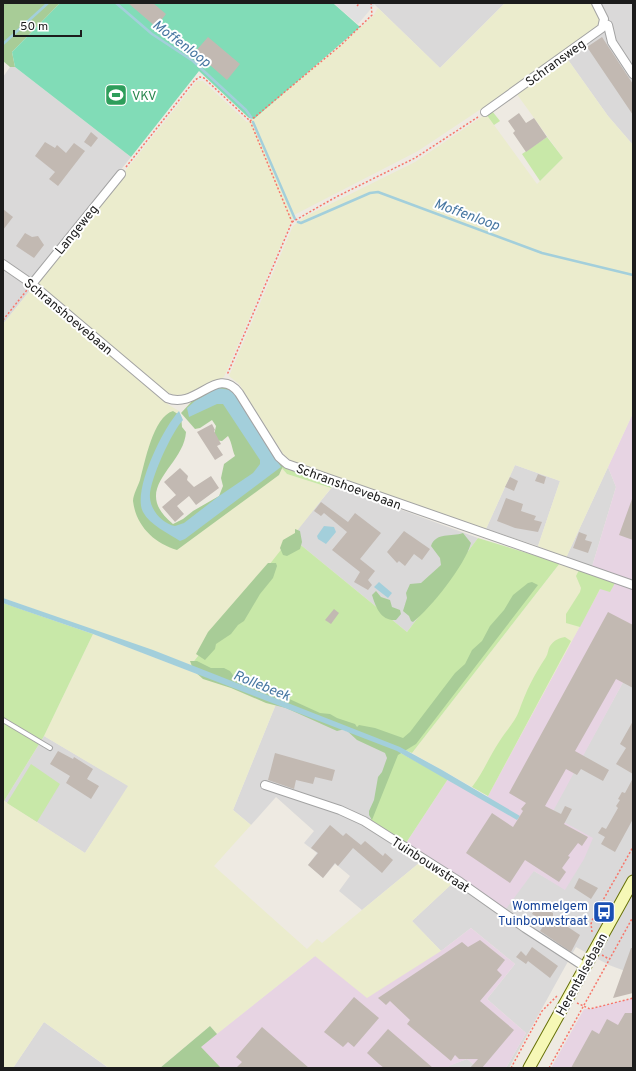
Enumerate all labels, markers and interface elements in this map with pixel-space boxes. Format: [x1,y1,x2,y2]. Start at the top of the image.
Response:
scale bar [14,12,81,38]
water label: Moffenloop [149,17,214,72]
text: 50 m [20,19,48,35]
street label: Schransweg [523,36,589,91]
sports icon: VKV [103,82,129,108]
place label: VKV [132,89,157,105]
water label: Moffenloop [431,196,502,235]
street label: Langeweg [53,202,103,258]
street label: Schranshoevebaan [20,276,115,359]
street label: Schranshoevebaan [294,461,403,514]
water label: Rollebeek [231,667,293,706]
street label: Tuinbouwstraat [388,834,472,897]
place label: Wommelgem Tuinbouwstraat [498,899,588,930]
bus stop icon: Wommelgem Tuinbouwstraat [591,899,617,925]
street label: Herentalsebaan [553,931,612,1019]

